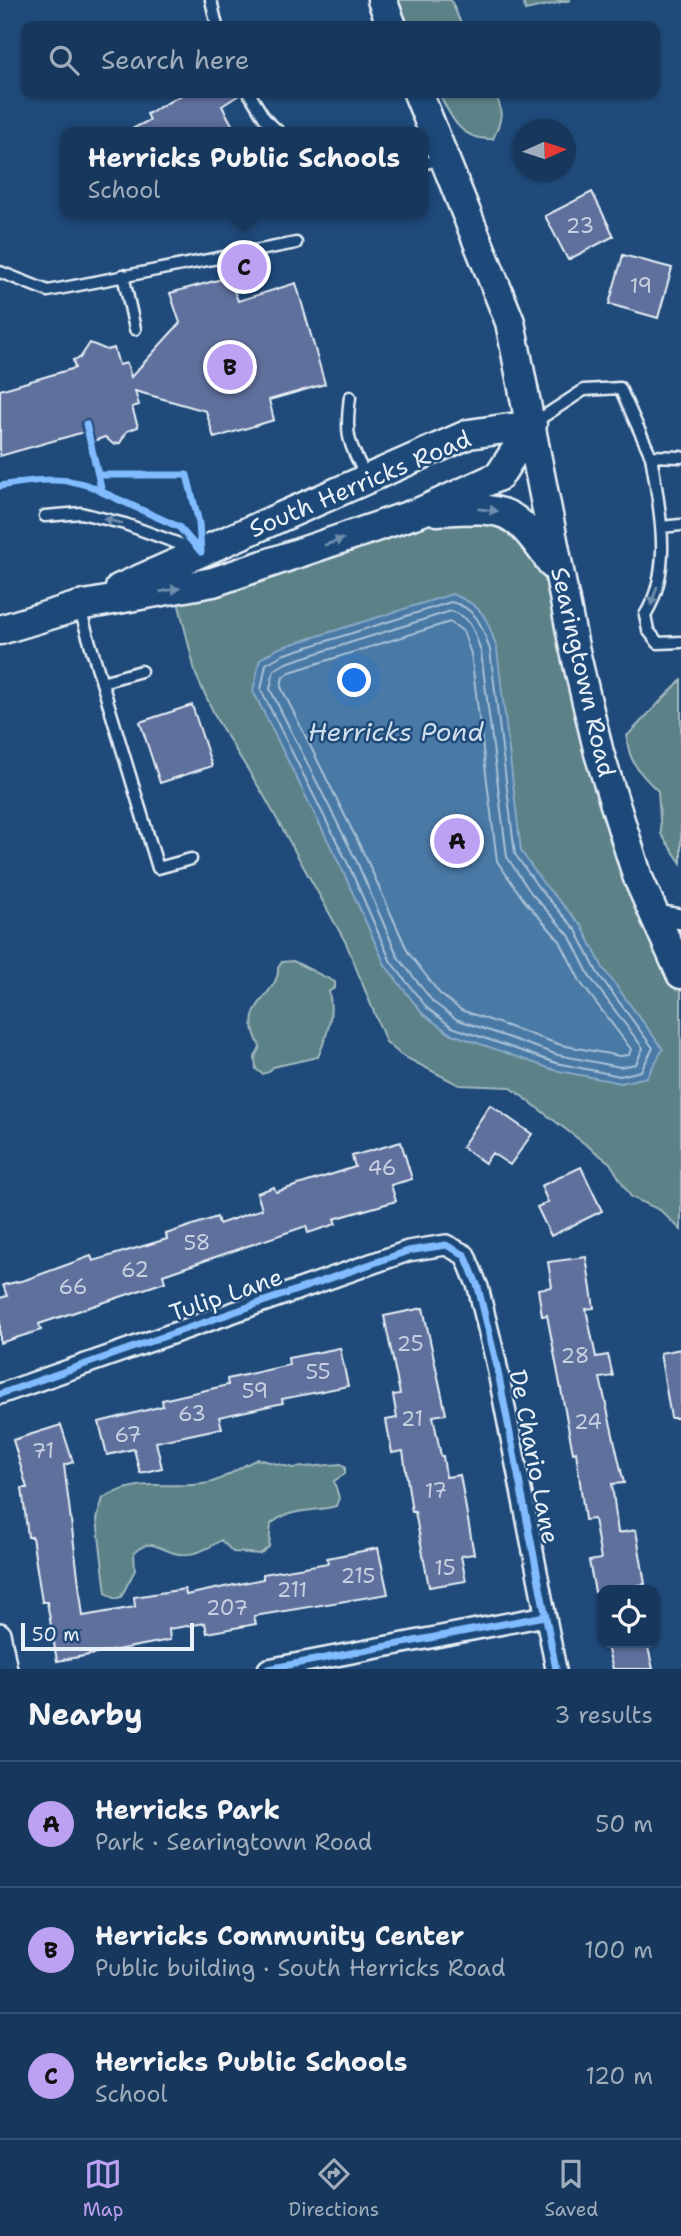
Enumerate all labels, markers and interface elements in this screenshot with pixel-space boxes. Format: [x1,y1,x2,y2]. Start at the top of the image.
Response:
search box [21,21,660,98]
icon: search [45,41,83,79]
text: Search here [101,42,250,77]
north arrow [513,119,576,182]
popup [60,127,428,218]
text: Herricks Public Schools [88,140,400,175]
text: School [88,175,160,205]
house number: 23 [566,212,594,240]
pin: C [221,241,267,293]
house number: 19 [630,272,652,300]
pin: B [207,341,253,393]
street label: South Herricks Road [244,423,476,545]
one-way arrow [477,504,499,515]
one-way arrow [102,515,124,526]
one-way arrow [323,536,344,546]
street label: Searingtown Road [543,564,623,780]
one-way arrow [159,584,181,595]
one-way arrow [648,586,659,607]
your location [337,663,371,697]
water label: Herricks Pond [308,714,485,749]
pin: A [434,815,480,867]
house number: 46 [368,1154,397,1182]
house number: 58 [183,1229,211,1257]
house number: 62 [121,1256,149,1284]
street label: Tulip Lane [165,1261,287,1329]
house number: 66 [59,1273,87,1301]
house number: 25 [396,1330,424,1358]
house number: 28 [561,1342,589,1370]
house number: 55 [305,1358,331,1386]
street label: De Chario Lane [501,1367,567,1547]
house number: 59 [242,1377,268,1405]
house number: 63 [178,1400,206,1428]
house number: 21 [401,1405,423,1433]
house number: 24 [574,1408,602,1436]
house number: 67 [114,1421,142,1449]
house number: 71 [32,1437,54,1465]
house number: 17 [425,1477,447,1505]
house number: 15 [434,1554,456,1582]
house number: 215 [341,1562,375,1590]
house number: 211 [277,1576,307,1604]
map controls [597,1585,660,1648]
button: locate [597,1585,660,1648]
house number: 207 [206,1594,248,1622]
scale bar [21,1620,194,1652]
text: 50 m [32,1622,80,1647]
text: Nearby [28,1694,143,1735]
text: 3 results [554,1700,653,1730]
text: Herricks Park [95,1792,280,1827]
text: A [42,1809,60,1839]
text: 50 m [595,1809,653,1839]
text: Park · Searingtown Road [95,1827,372,1857]
text: Herricks Community Center [95,1918,464,1953]
text: B [44,1935,58,1965]
text: 100 m [584,1935,653,1965]
text: Public building · South Herricks Road [95,1953,506,1983]
text: Herricks Public Schools [95,2044,407,2079]
text: C [44,2061,58,2091]
text: 120 m [585,2061,653,2091]
text: School [95,2079,167,2109]
tab: Map [83,2155,123,2222]
tab: Directions [289,2155,379,2222]
tab: Saved [544,2155,598,2222]

